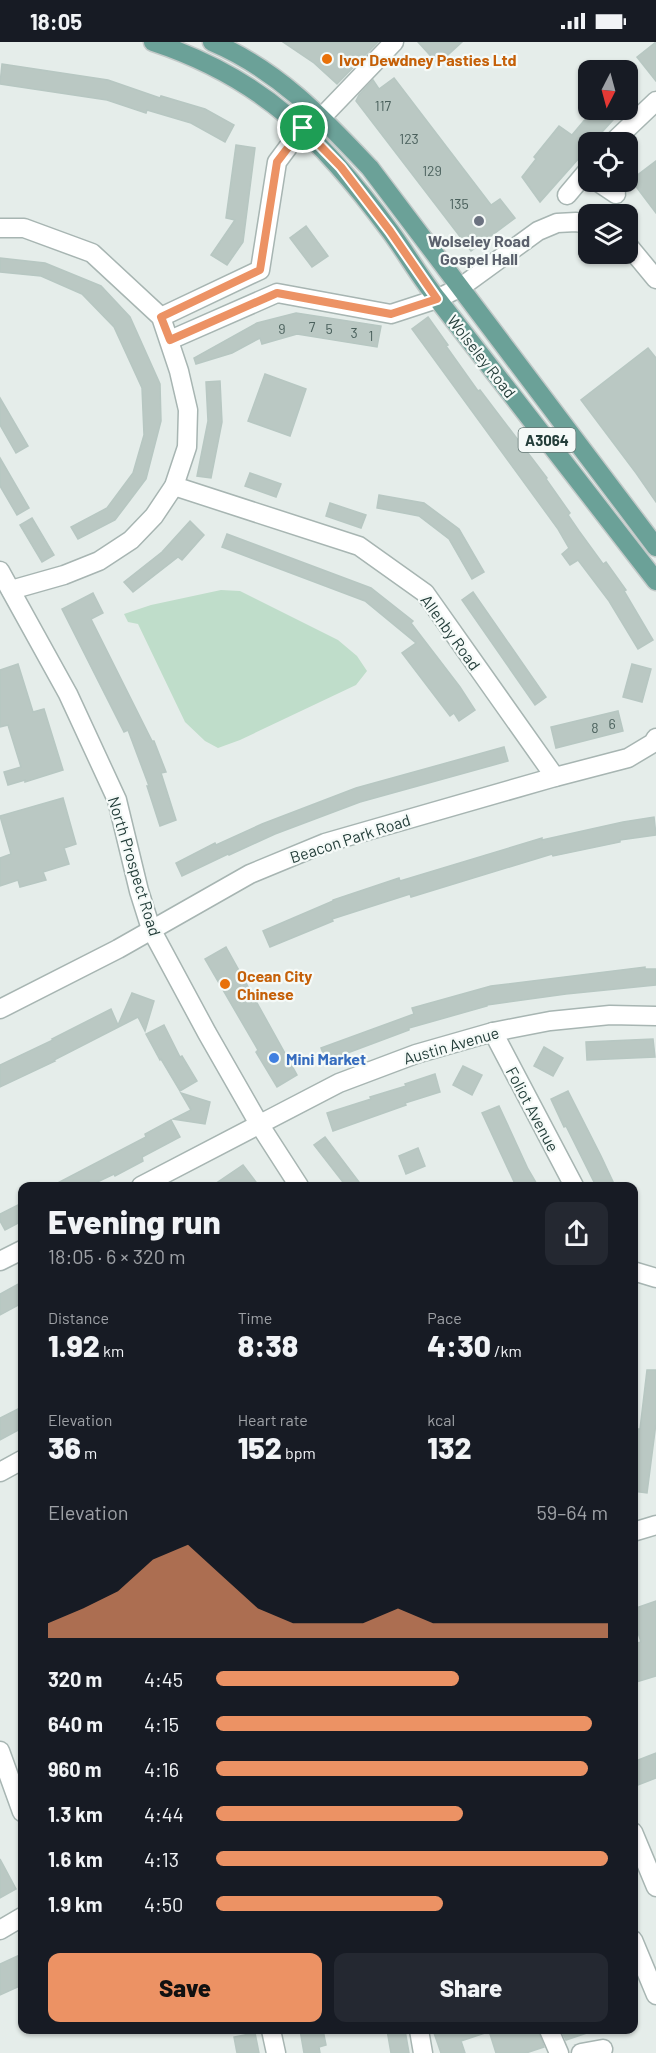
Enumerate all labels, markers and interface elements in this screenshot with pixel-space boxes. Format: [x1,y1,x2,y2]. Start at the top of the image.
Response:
text: 18:05 [30,8,82,34]
place label: Ivor Dewdney Pasties Ltd [339,50,517,69]
marker: Ivor Dewdney Pasties Ltd [320,52,334,66]
north arrow [578,60,638,120]
map controls [578,60,638,264]
house number: 117 [375,97,392,114]
pin [277,102,328,153]
icon: arrive [286,111,319,144]
house number: 123 [399,130,419,147]
button: locate [578,132,638,192]
house number: 129 [422,162,442,179]
house number: 135 [449,195,469,212]
button: layers [578,204,638,264]
marker: Wolseley Road Gospel Hall [472,214,486,228]
place label: Wolseley Road Gospel Hall [428,231,530,268]
street label: Wolseley Road [444,311,520,401]
house number: 7 [309,318,316,335]
house number: 9 [278,320,286,337]
house number: 5 [325,320,333,337]
house number: 3 [350,324,358,341]
house number: 1 [369,327,373,344]
road number: A3064 [518,428,576,452]
street label: Allenby Road [417,591,485,673]
house number: 6 [608,715,616,732]
house number: 8 [591,719,599,736]
street label: North Prospect Road [105,794,165,938]
street label: Beacon Park Road [287,810,413,866]
place label: Ocean City Chinese [237,966,312,1003]
marker: Ocean City Chinese [218,977,232,991]
street label: Austin Avenue [401,1022,501,1068]
place label: Mini Market [286,1049,366,1068]
marker: Mini Market [267,1051,281,1065]
street label: Foliot Avenue [503,1063,563,1155]
text: Evening run [48,1201,221,1241]
button: share [545,1202,608,1265]
text: 18:05 · 6 × 320 m [48,1244,186,1268]
text: Distance [48,1308,109,1327]
text: Time [238,1308,272,1327]
text: Pace [427,1308,462,1327]
text: 1.92 [48,1327,100,1363]
text: 8:38 [238,1327,298,1363]
text: 4:30 [427,1327,491,1363]
text: km [100,1341,124,1360]
text: /km [491,1341,522,1360]
text: Elevation [48,1410,112,1429]
text: Heart rate [238,1410,308,1429]
text: kcal [427,1410,455,1429]
text: 36 [48,1429,81,1465]
text: 152 [238,1429,282,1465]
text: 132 [427,1429,471,1465]
text: m [81,1443,97,1462]
text: bpm [282,1443,316,1462]
text: Elevation [48,1500,129,1524]
text: 59–64 m [536,1500,608,1524]
text: 320 m [48,1667,102,1691]
text: 4:45 [144,1667,183,1691]
text: 640 m [48,1712,103,1736]
text: 4:15 [144,1712,179,1736]
text: 960 m [48,1757,101,1781]
text: 4:16 [144,1757,179,1781]
text: 1.3 km [48,1802,103,1826]
text: 4:44 [144,1802,184,1826]
text: 1.6 km [48,1847,103,1871]
text: 4:13 [144,1847,179,1871]
text: 1.9 km [48,1892,102,1916]
text: 4:50 [144,1892,183,1916]
button: Save [48,1953,322,2022]
button: Share [334,1953,608,2022]

